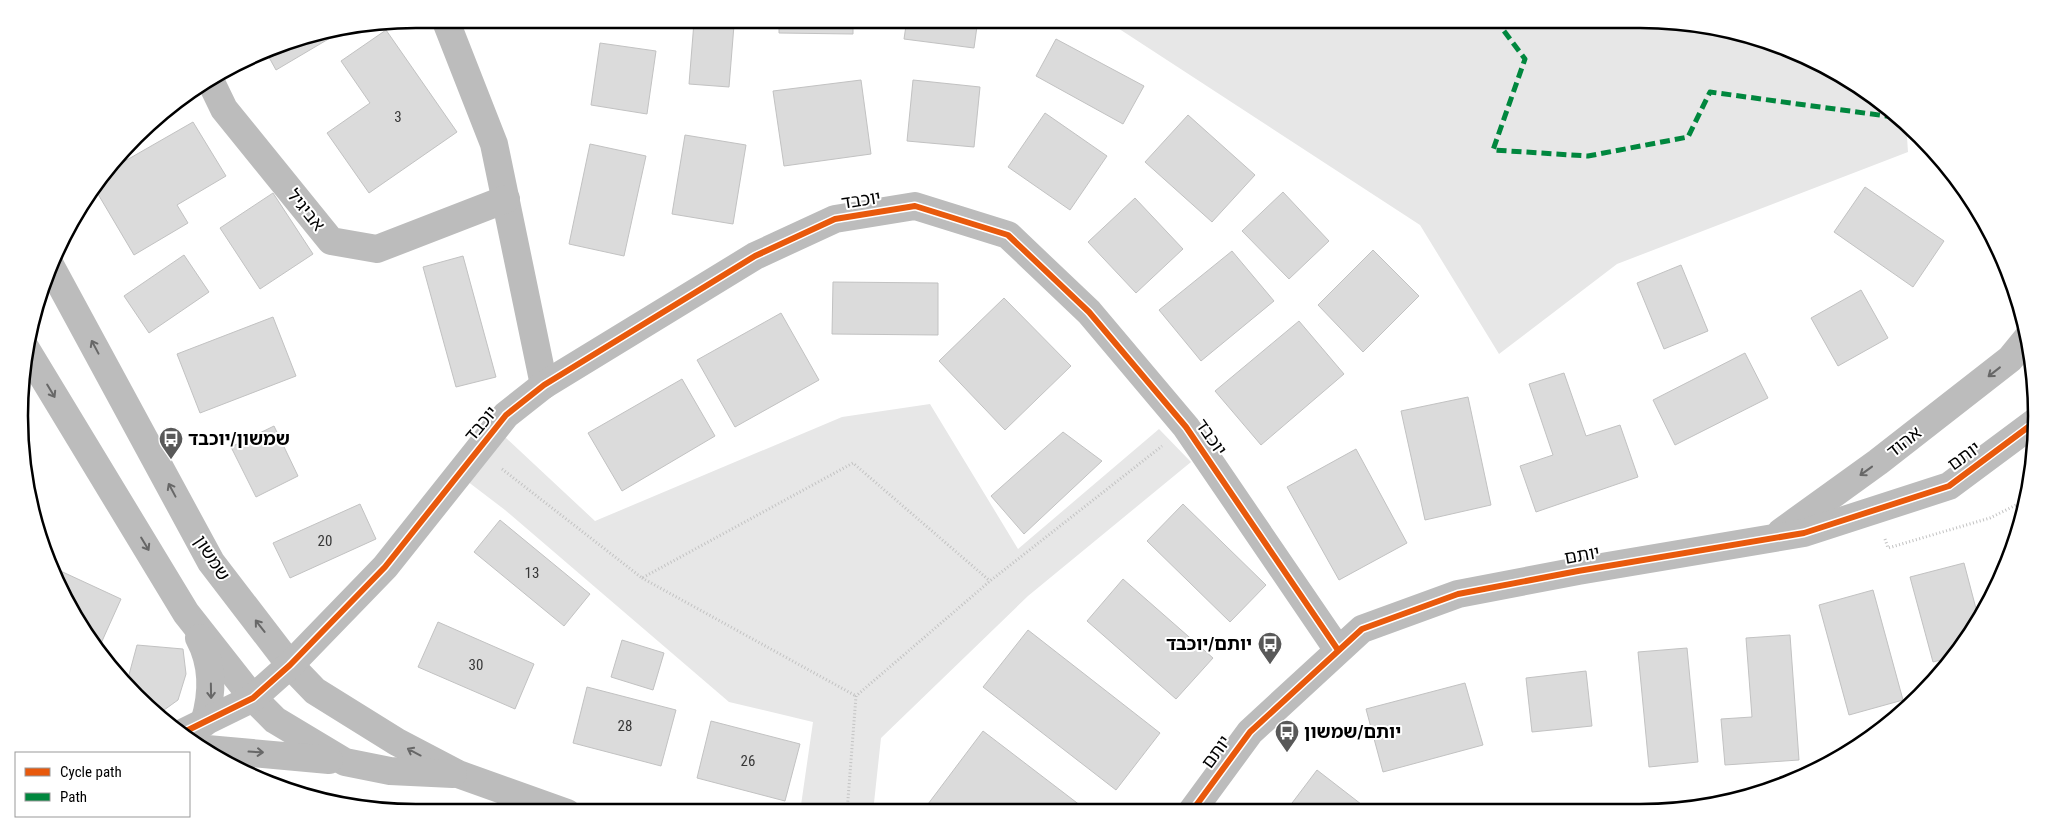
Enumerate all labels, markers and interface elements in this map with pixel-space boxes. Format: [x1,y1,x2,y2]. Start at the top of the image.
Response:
house number: 3 [394,108,402,126]
street label: אביגיל [283,184,330,235]
street label: יוכבד [840,186,882,213]
one-way arrow [90,340,100,355]
one-way arrow [1988,366,2001,377]
one-way arrow [46,383,56,397]
street label: יוכבד [460,402,501,446]
street label: יוכבד [1191,414,1231,459]
street label: אהוד [1882,422,1925,462]
bus stop icon: שמשון/יוכבד [158,426,184,460]
place label: שמשון/יוכבד [188,428,290,449]
street label: יותם [1943,437,1984,474]
one-way arrow [1859,466,1873,476]
one-way arrow [167,483,177,498]
street label: שמשון [190,531,235,584]
house number: 20 [318,532,332,550]
one-way arrow [140,537,150,551]
street label: יותם [1563,541,1601,568]
house number: 13 [525,564,539,582]
one-way arrow [255,620,266,633]
bus stop icon: יותם/יוכבד [1257,631,1283,665]
place label: יותם/יוכבד [1166,633,1252,654]
house number: 30 [469,656,483,674]
one-way arrow [206,683,215,699]
house number: 28 [618,717,632,735]
bus stop icon: יותם/שמשון [1274,719,1300,753]
place label: יותם/שמשון [1304,721,1401,742]
street label: יותם [1197,731,1234,772]
one-way arrow [408,746,422,756]
one-way arrow [248,747,264,756]
legend [15,752,190,817]
house number: 26 [741,752,755,770]
text: Cycle path [60,763,122,781]
text: Path [60,788,87,806]

